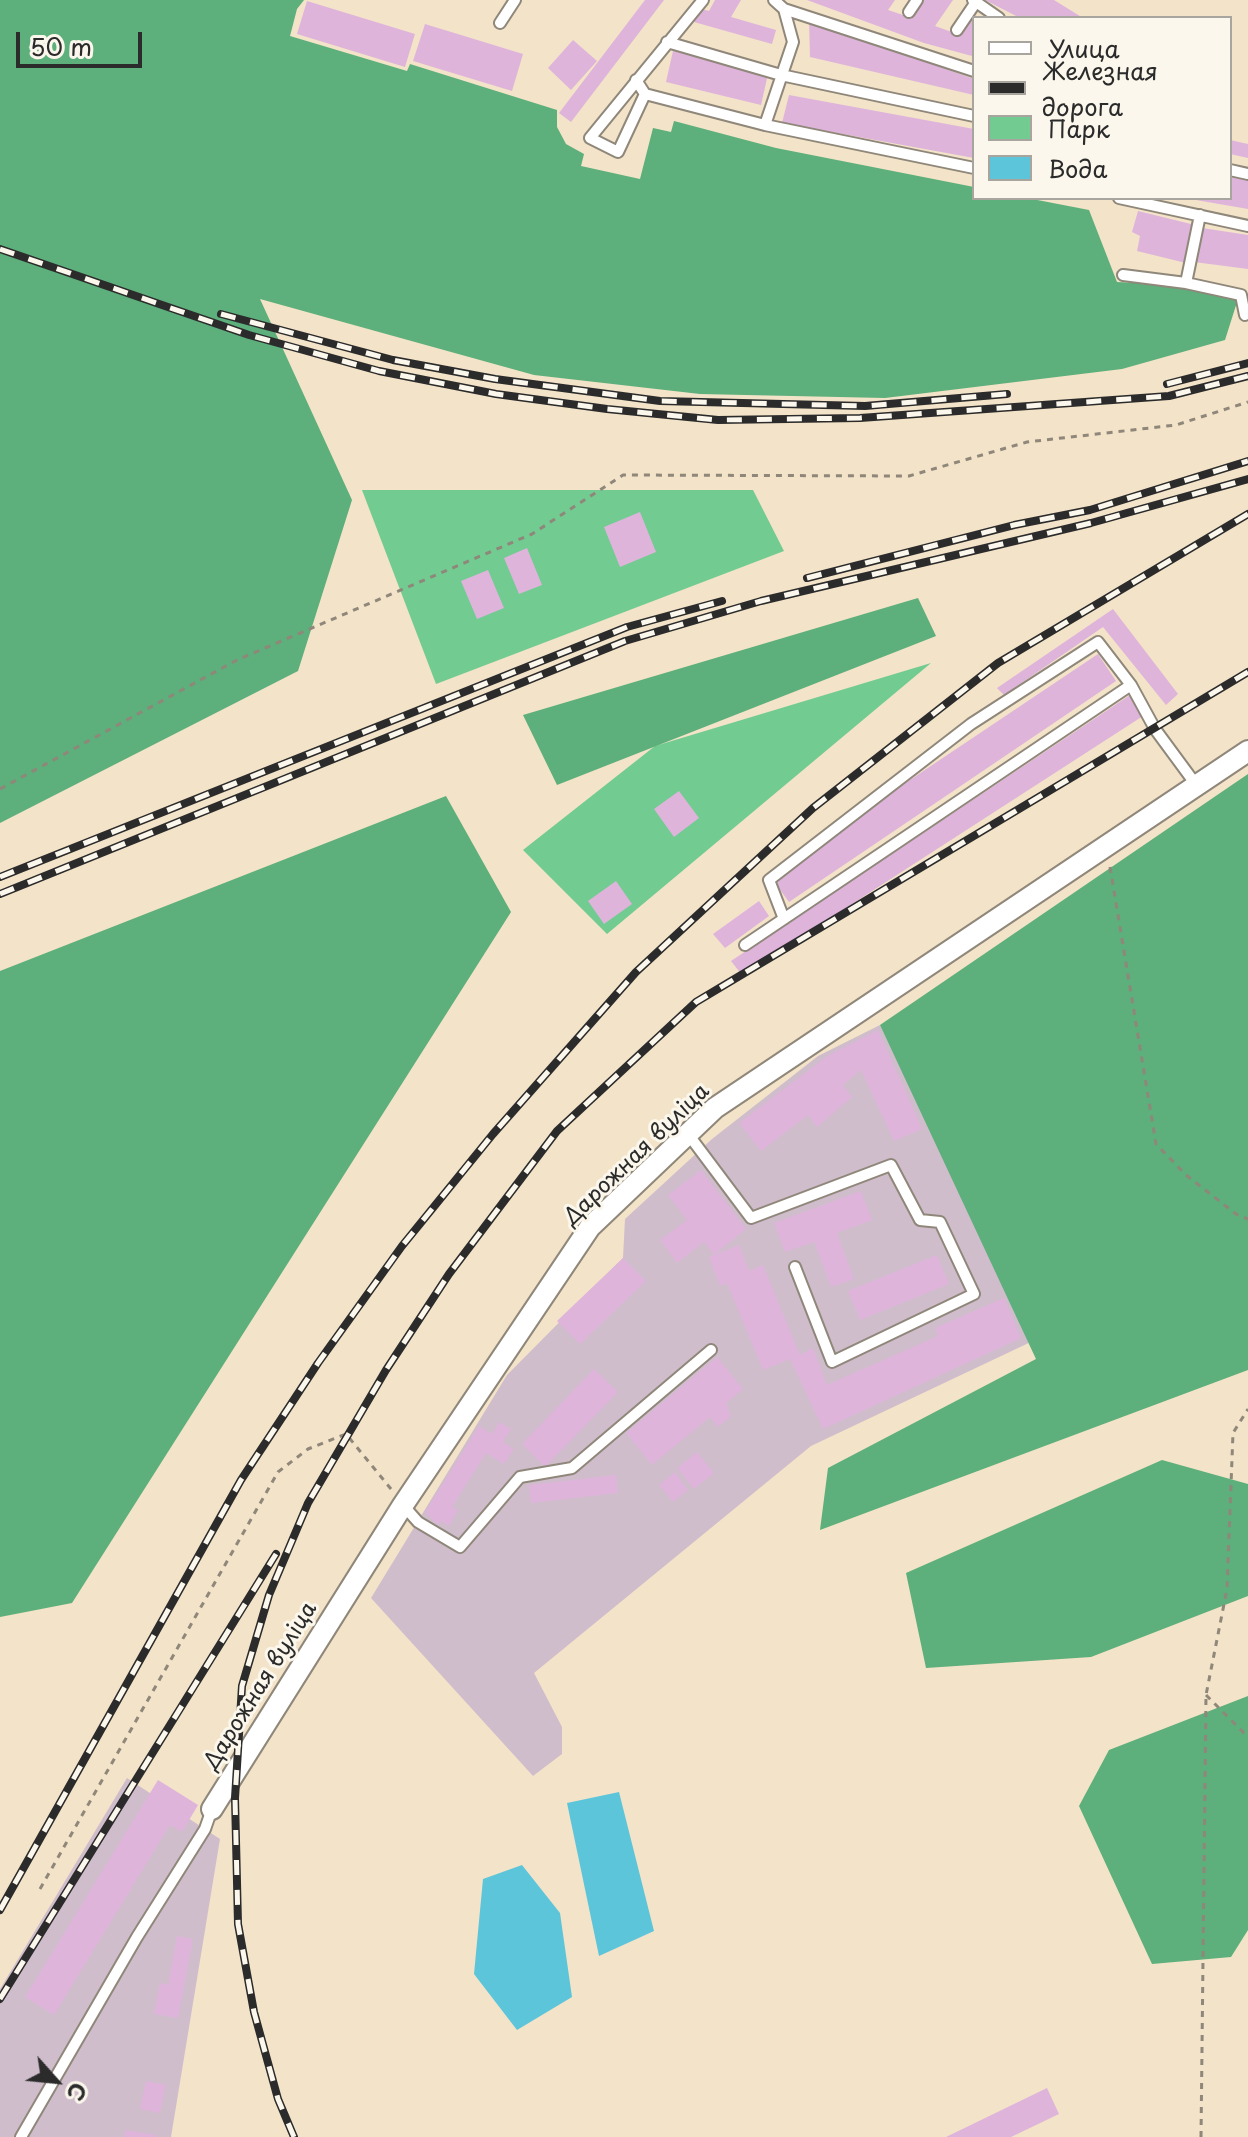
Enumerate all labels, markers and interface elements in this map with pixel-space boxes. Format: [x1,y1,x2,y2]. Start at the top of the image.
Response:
scale bar [20,16,146,66]
legend [972,16,1232,200]
text: 50 m [30,28,92,64]
text: Улица [1048,30,1120,66]
text: Железная дорога [1042,52,1158,124]
text: Парк [1048,110,1110,146]
text: Вода [1048,150,1107,186]
street label: Дарожная вуліца [559,1079,715,1231]
street label: Дарожная вуліца [199,1597,323,1775]
north arrow [16,2041,96,2121]
text: С [59,2077,96,2107]

